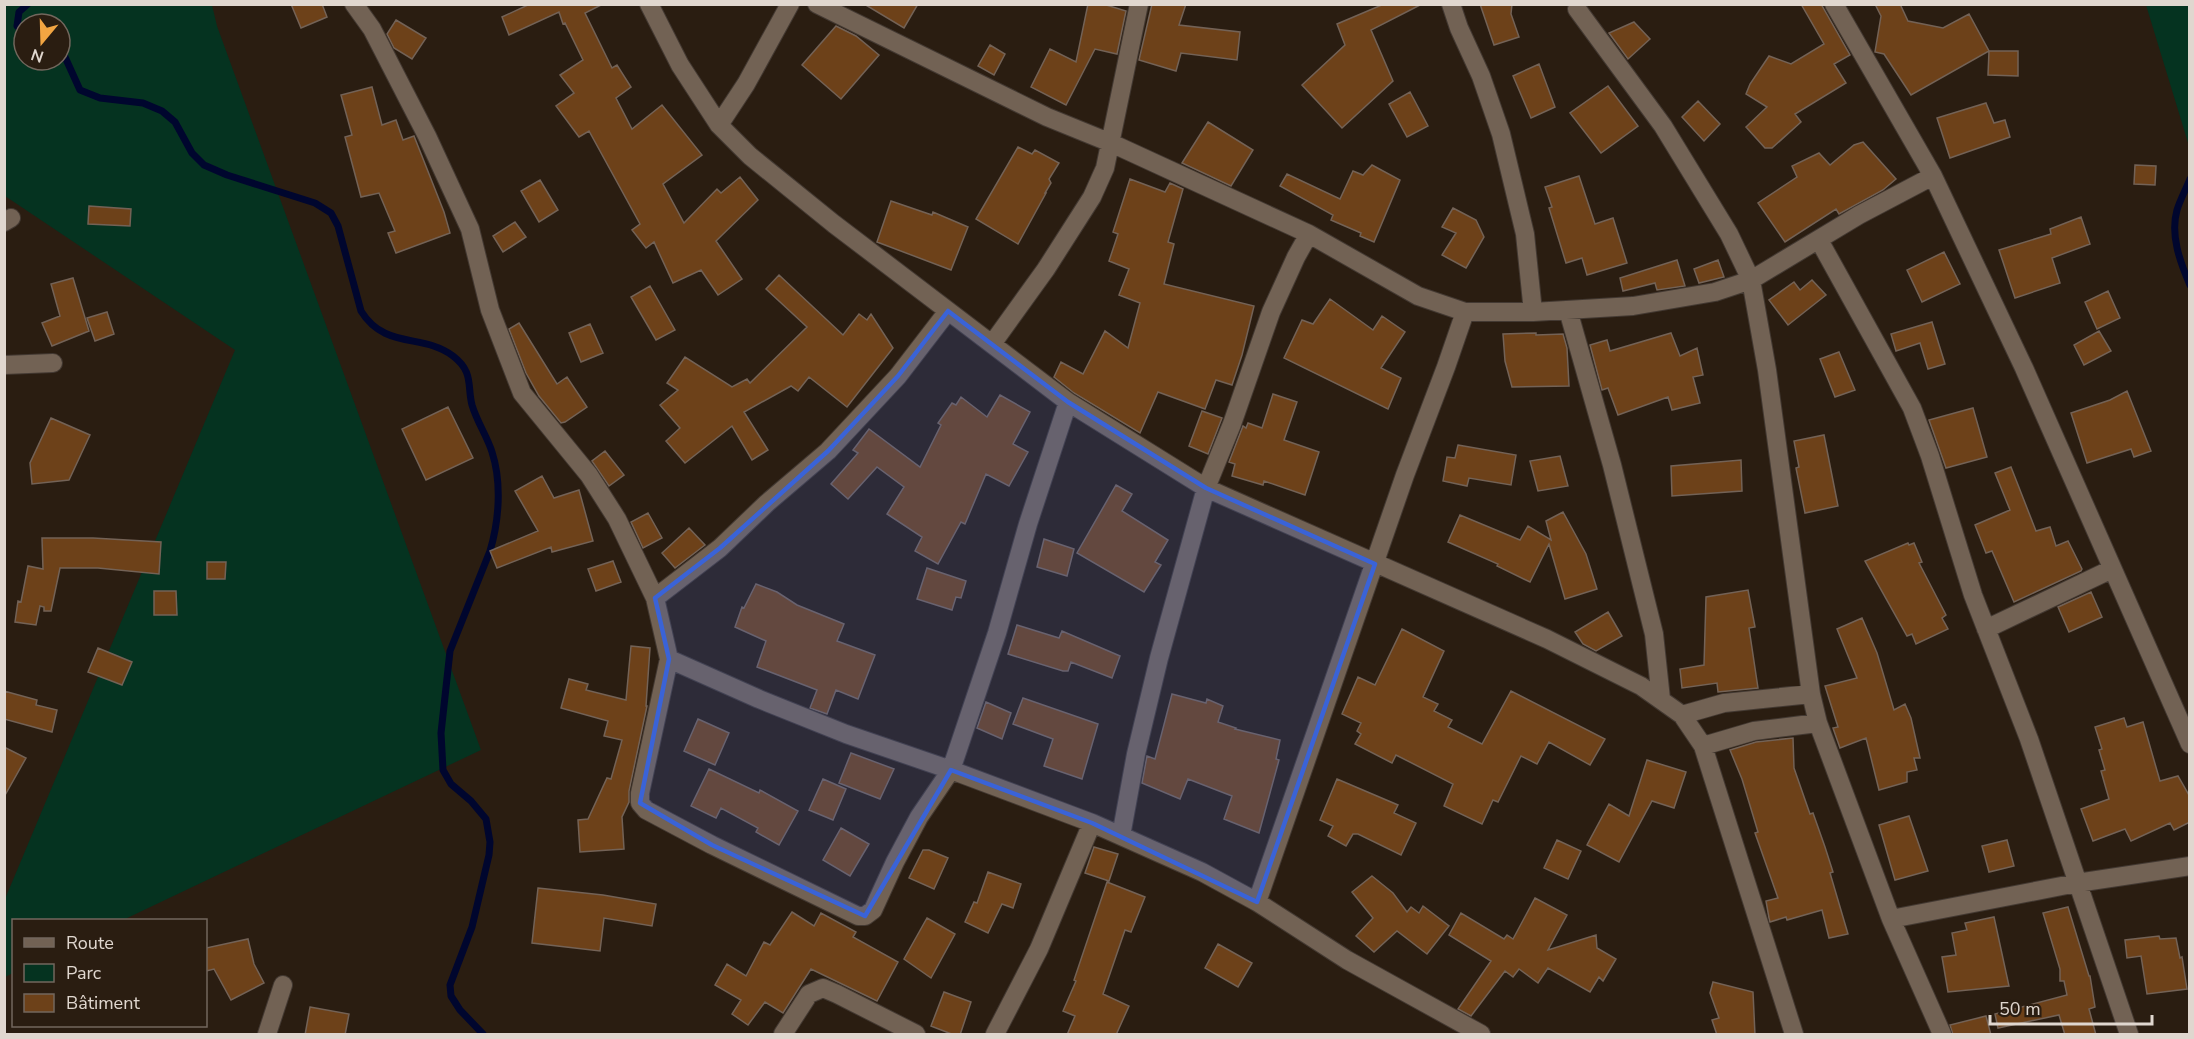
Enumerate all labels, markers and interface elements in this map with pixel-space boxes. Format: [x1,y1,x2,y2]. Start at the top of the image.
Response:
north arrow [12,12,72,72]
text: N [28,43,47,68]
legend [12,919,207,1027]
text: Route [66,931,114,955]
text: Parc [66,961,101,985]
scale bar [1990,988,2152,1026]
text: Bâtiment [66,991,140,1015]
text: 50 m [1999,997,2041,1021]

